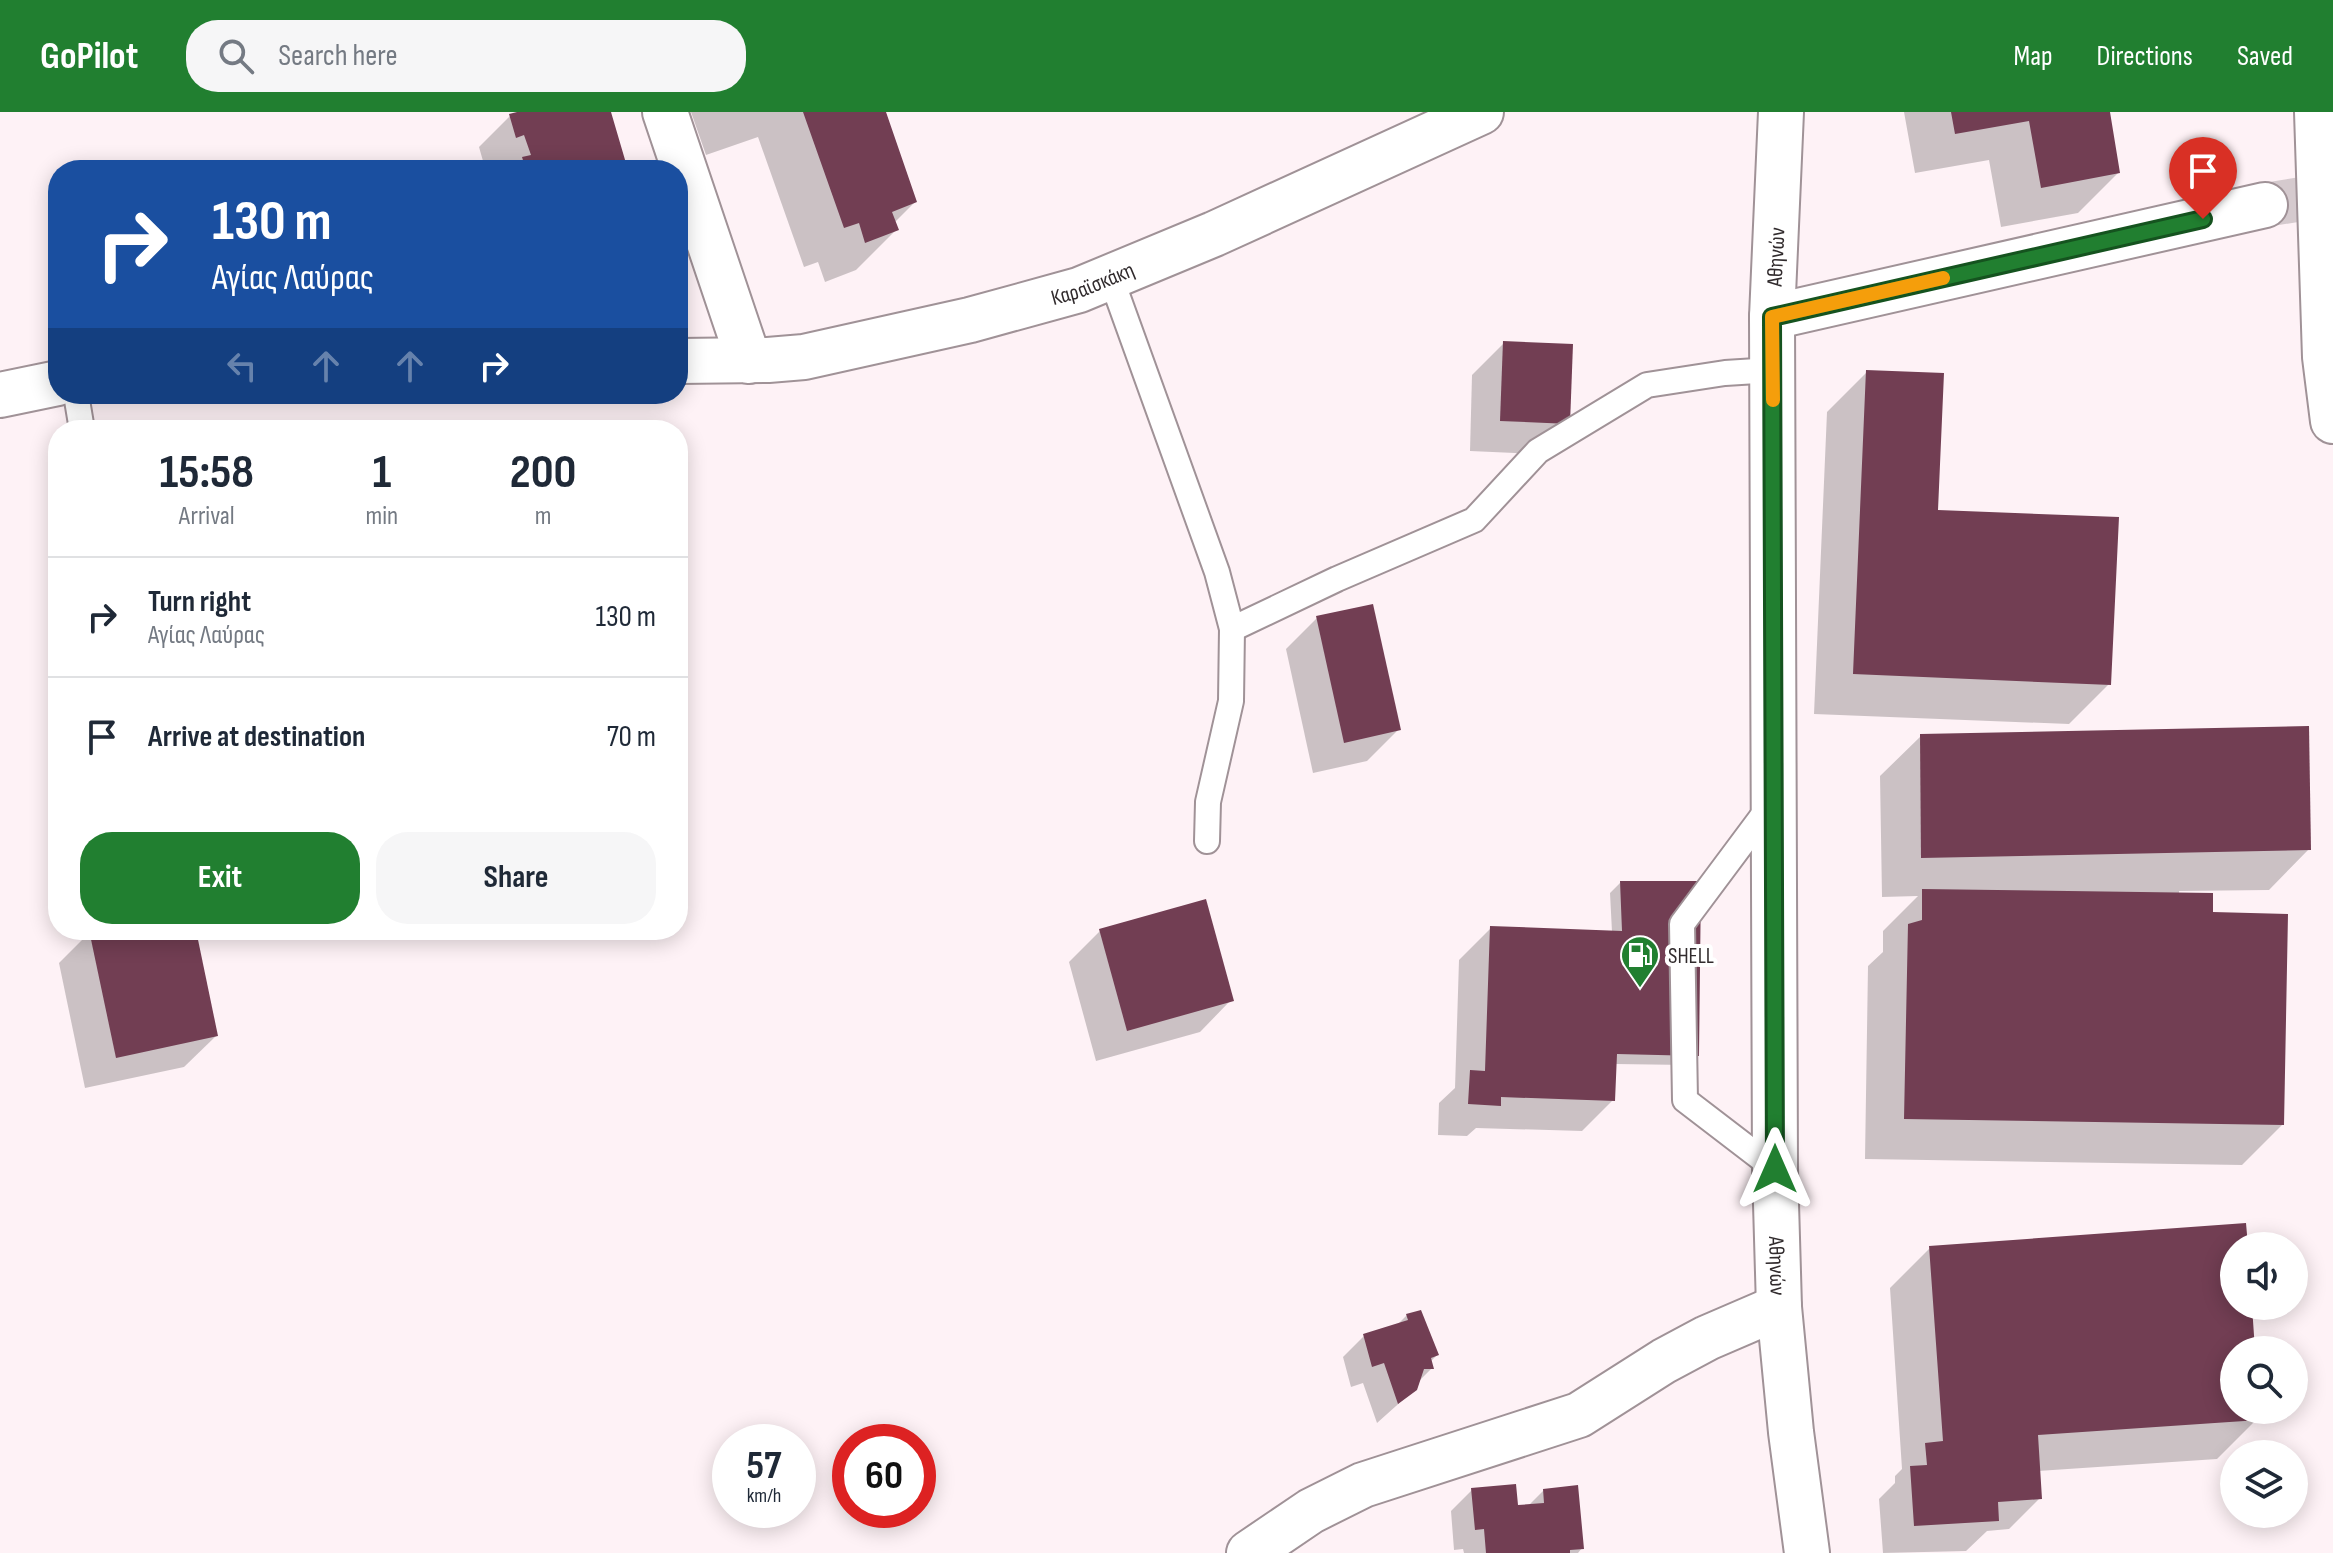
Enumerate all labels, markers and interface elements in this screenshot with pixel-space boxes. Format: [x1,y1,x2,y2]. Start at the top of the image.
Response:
search box [186,20,746,92]
text: GoPilot [40,34,138,79]
icon: search [214,34,258,78]
text: Search here [278,38,398,74]
text: Map [2014,40,2053,73]
text: Directions [2097,40,2193,73]
text: Saved [2237,40,2293,73]
pin [2169,137,2237,219]
icon: arrive [2181,149,2225,193]
text: 130 m [212,189,332,256]
icon: right [80,192,184,296]
street label: Αθηνών [1761,227,1792,288]
text: Αγίας Λαύρας [212,257,374,300]
street label: Καραϊσκάκη [1048,257,1139,312]
icon: left [220,344,264,388]
icon: ahead [304,344,348,388]
icon: ahead [388,344,432,388]
icon: right [472,344,516,388]
text: 15:58 [160,444,254,501]
text: 1 [372,444,391,501]
text: 200 [510,444,576,501]
text: Arrival [179,501,235,532]
text: min [366,501,398,532]
text: m [535,501,551,532]
text: Turn right [148,584,251,620]
icon: right [80,595,124,639]
text: 130 m [596,599,656,635]
text: Αγίας Λαύρας [148,620,265,651]
icon: arrive [80,715,124,759]
text: Arrive at destination [148,719,365,755]
text: 70 m [607,719,656,755]
button: Exit [80,832,360,924]
button: Share [376,832,656,924]
fuel station icon: SHELL [1619,934,1661,989]
place label: SHELL [1668,943,1714,970]
position arrow [1733,1127,1817,1211]
map controls [2220,1232,2308,1528]
button: sound [2220,1232,2308,1320]
street label: Αθηνών [1762,1235,1791,1296]
button: search [2220,1336,2308,1424]
speed limit sign: 60 [832,1424,936,1528]
button: layers [2220,1440,2308,1528]
text: 57 [747,1442,781,1490]
text: km/h [747,1484,781,1508]

